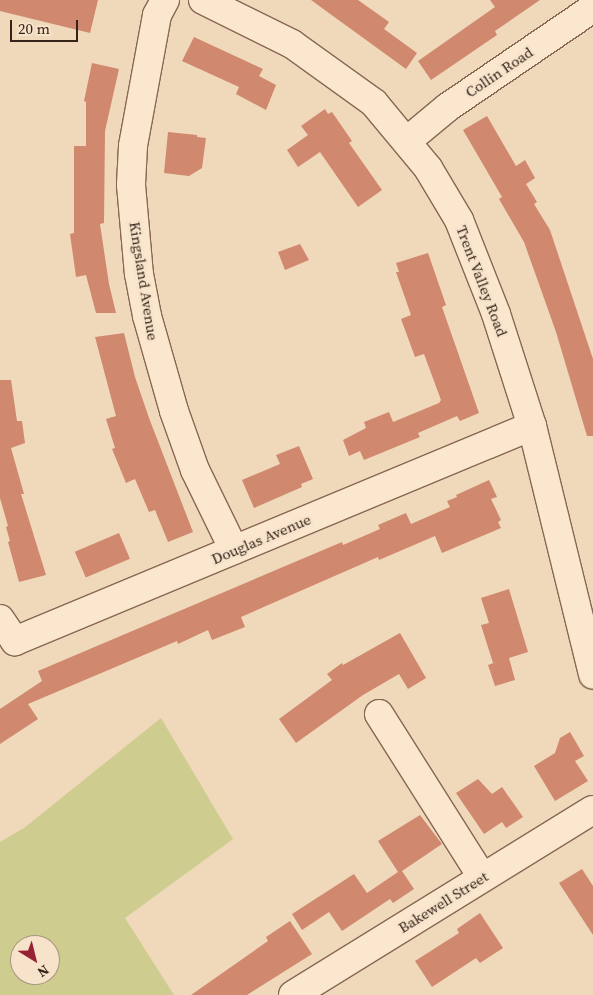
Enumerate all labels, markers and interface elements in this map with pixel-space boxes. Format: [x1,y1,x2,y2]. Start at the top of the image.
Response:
scale bar [12,10,80,42]
text: 20 m [18,18,50,39]
street label: Collin Road [462,43,536,101]
street label: Kingsland Avenue [126,220,162,342]
street label: Trent Valley Road [452,223,512,339]
street label: Douglas Avenue [209,510,313,568]
street label: Bakewell Street [395,867,491,937]
north arrow [10,935,60,985]
text: N [33,960,53,982]

